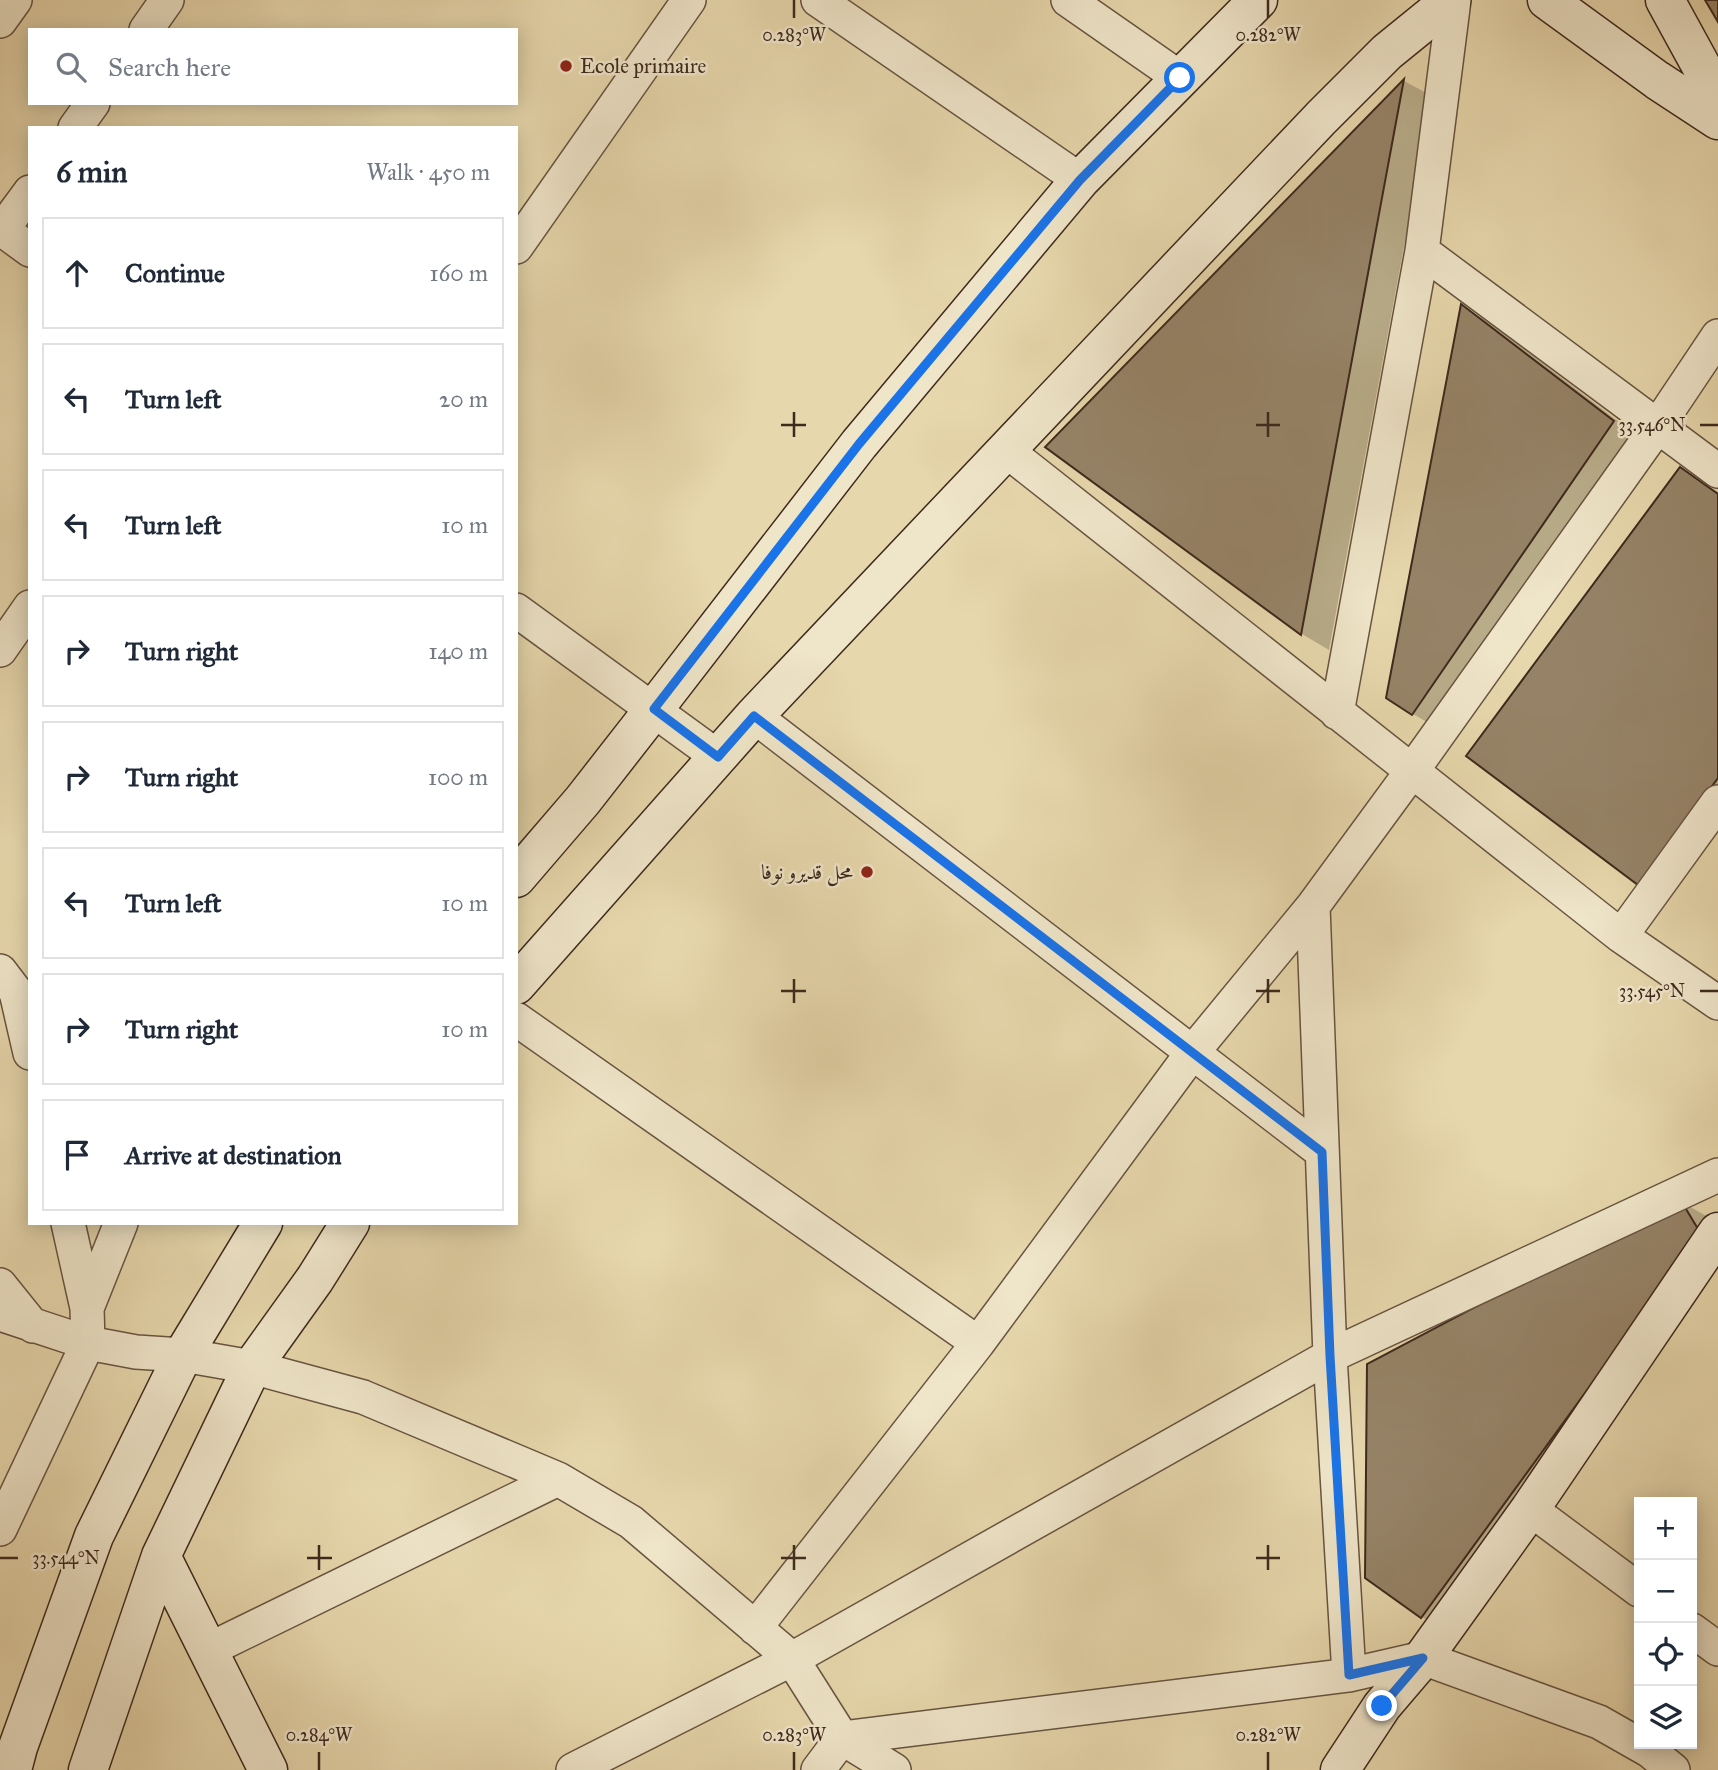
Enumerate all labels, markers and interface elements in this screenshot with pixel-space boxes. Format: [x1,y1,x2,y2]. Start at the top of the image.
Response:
text: 0.283°W [762,24,827,46]
text: 0.282°W [1235,24,1301,46]
search box [28,28,518,105]
icon: search [52,48,90,86]
text: Search here [108,51,231,83]
place label: Ecole primaire [580,53,707,79]
marker: Ecole primaire [558,58,574,74]
route start [1164,62,1195,93]
text: 6 min [56,154,128,190]
text: Walk · 450 m [367,158,490,186]
icon: ahead [58,254,96,292]
text: Continue [125,257,225,289]
text: 160 m [430,259,488,287]
icon: left [58,380,96,418]
text: Turn left [125,383,221,415]
text: 20 m [439,385,488,413]
text: 33.546°N [1619,414,1685,436]
icon: left [58,506,96,544]
text: Turn left [125,509,221,541]
text: 10 m [441,511,488,539]
icon: right [58,632,96,670]
text: Turn right [125,635,238,667]
text: 140 m [428,637,488,665]
icon: right [58,758,96,796]
text: Turn right [125,761,238,793]
text: 100 m [428,763,488,791]
place label: محل قديرو نوفا [761,859,853,887]
marker: محل قديرو نوفا [859,864,875,880]
icon: left [58,884,96,922]
text: Turn left [125,887,221,919]
text: 10 m [441,889,488,917]
text: 33.545°N [1619,980,1685,1002]
icon: right [58,1010,96,1048]
text: Turn right [125,1013,238,1045]
text: 10 m [441,1015,488,1043]
icon: arrive [58,1136,96,1174]
text: Arrive at destination [125,1139,342,1171]
map controls [1634,1497,1697,1749]
button: + [1634,1497,1697,1560]
text: 33.544°N [32,1547,100,1569]
button: − [1634,1560,1697,1623]
button: locate [1634,1623,1697,1686]
button: layers [1634,1686,1697,1749]
route end [1366,1690,1397,1721]
text: 0.284°W [286,1724,353,1746]
text: 0.283°W [762,1724,827,1746]
text: 0.282°W [1235,1724,1301,1746]

